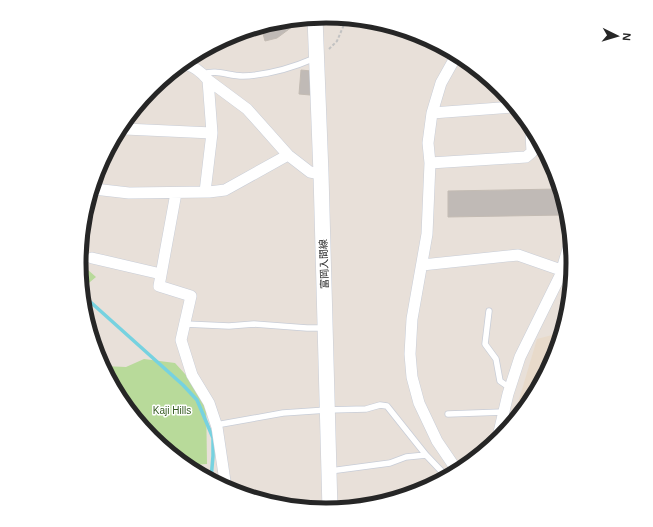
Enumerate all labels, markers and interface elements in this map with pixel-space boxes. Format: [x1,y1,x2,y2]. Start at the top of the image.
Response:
north arrow [597,16,637,56]
text: N [621,32,633,41]
street label: 富岡入間線 [318,239,330,289]
park label: Kaji Hills [153,405,191,416]

